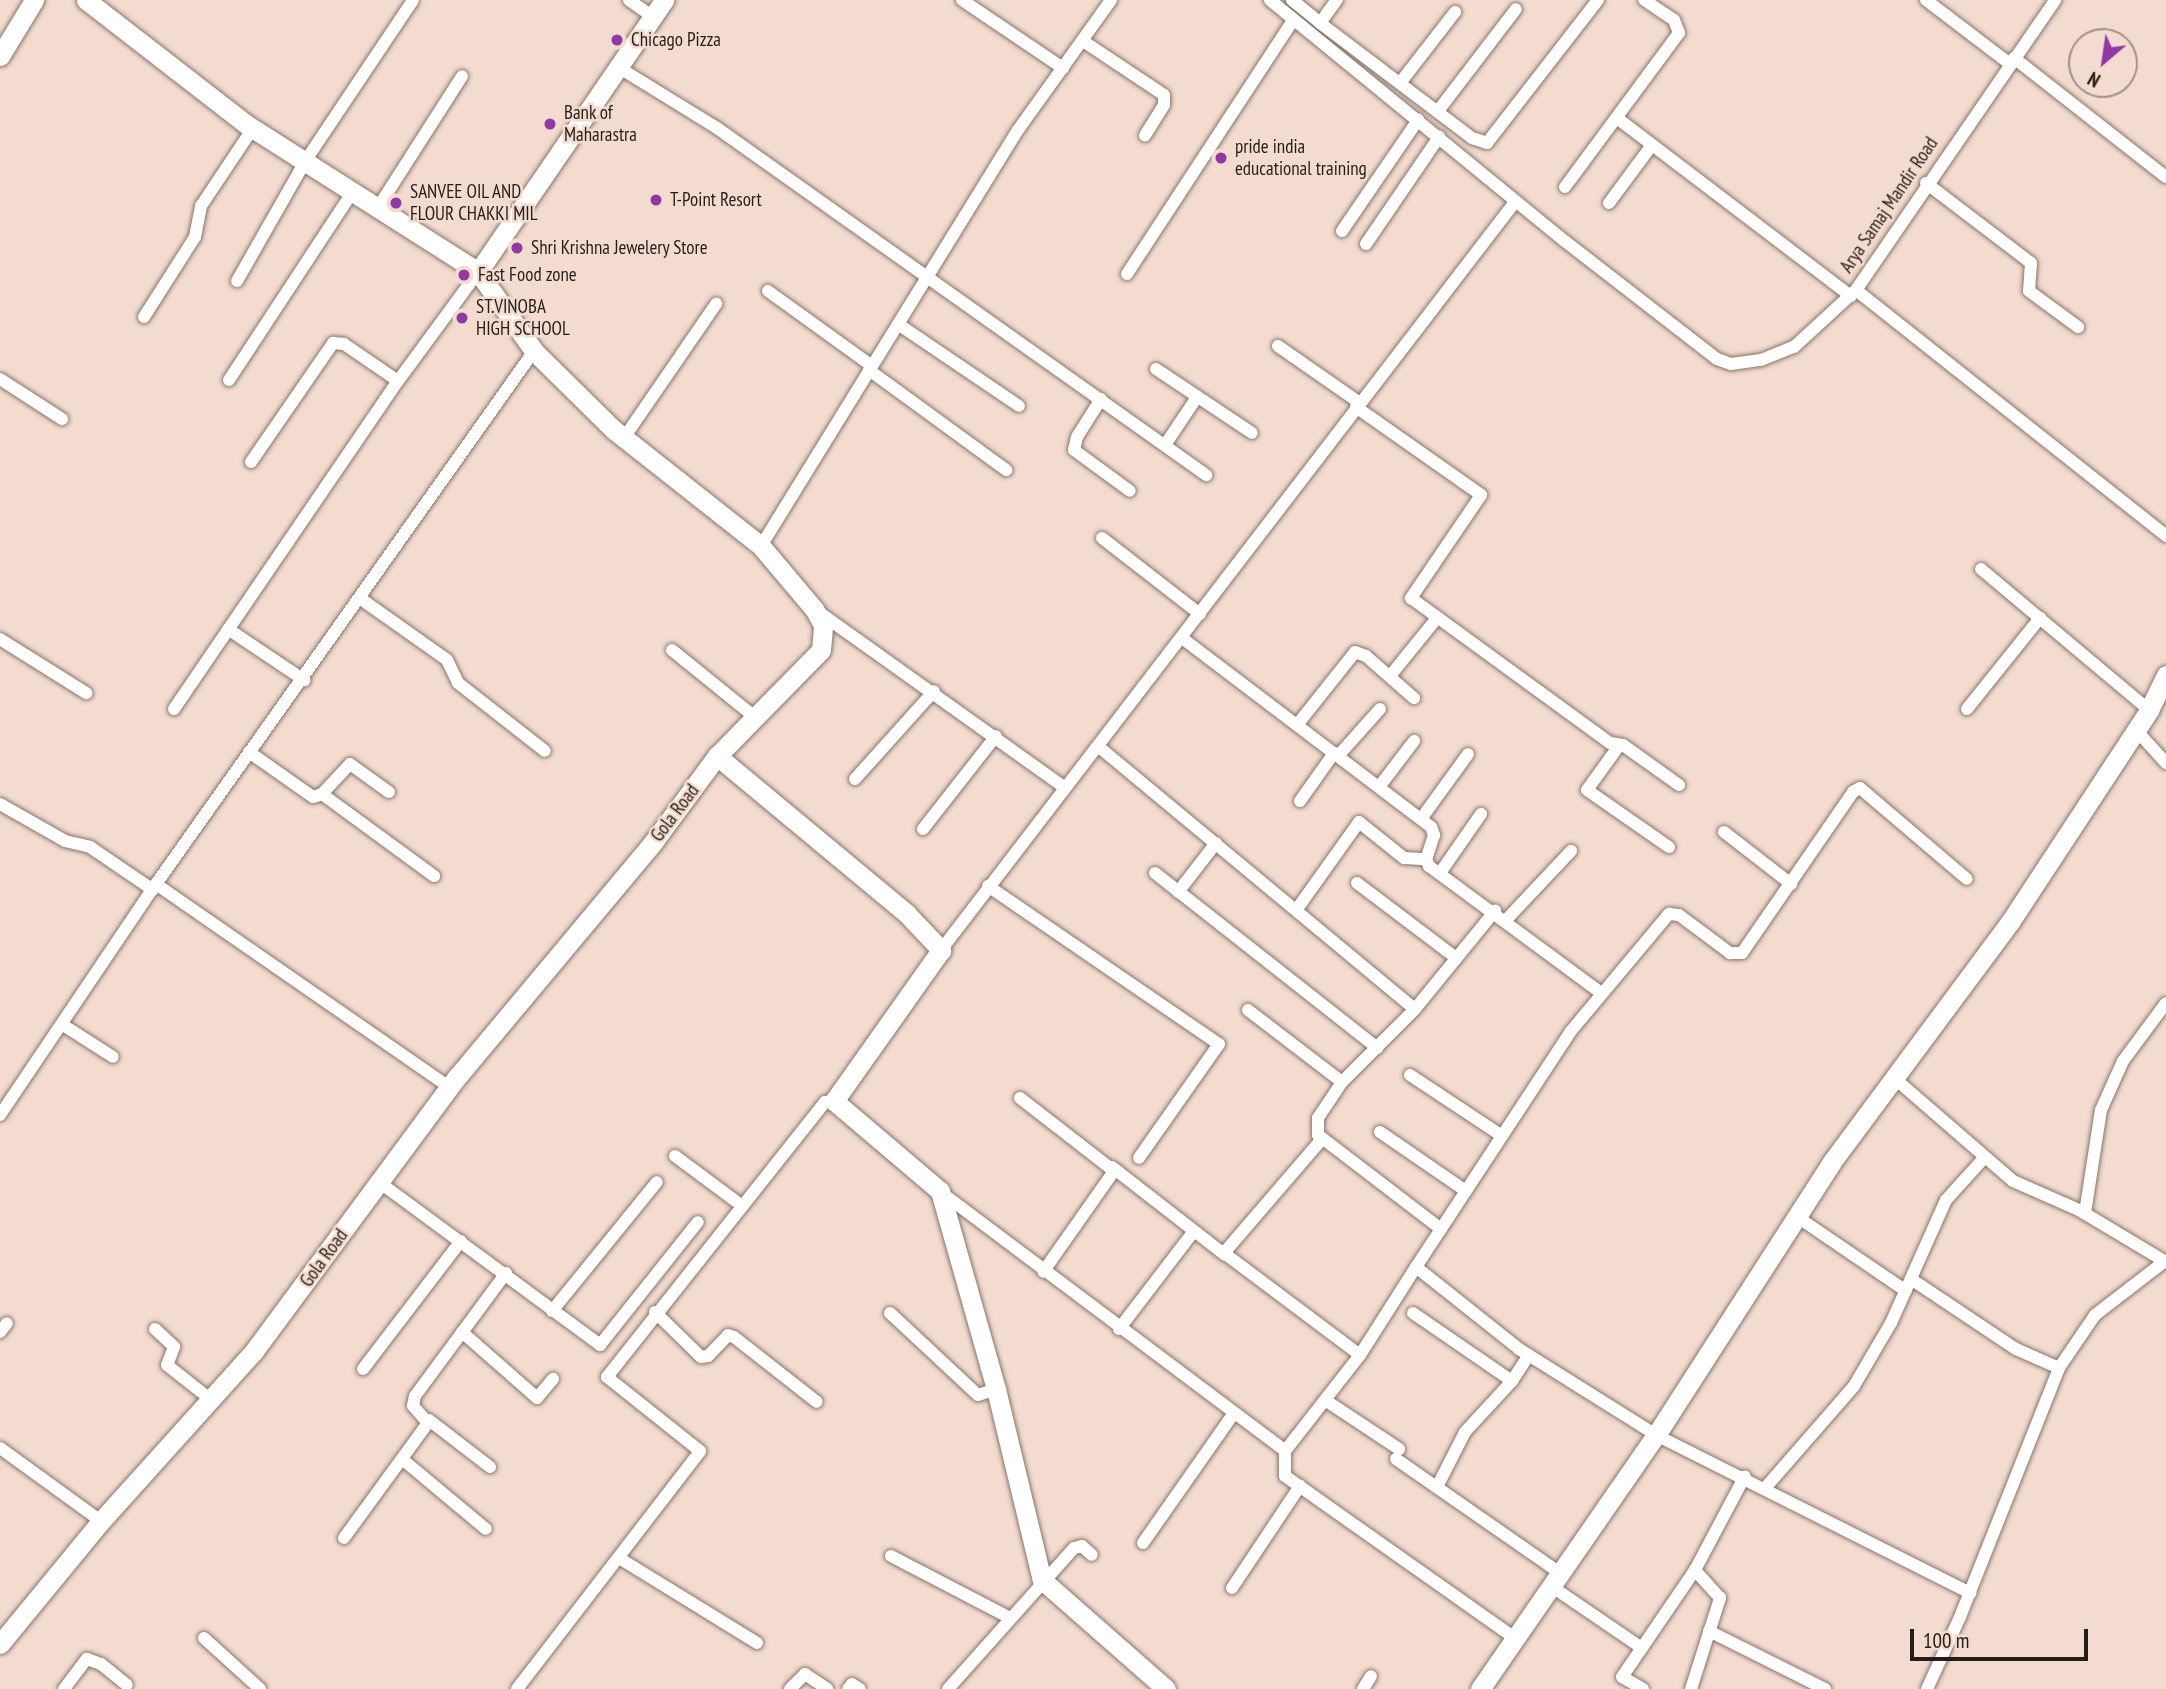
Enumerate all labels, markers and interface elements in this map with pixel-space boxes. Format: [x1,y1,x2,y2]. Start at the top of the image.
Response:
north arrow [2068,28,2138,98]
place label: Chicago Pizza [631,29,721,51]
marker: Chicago Pizza [609,32,625,48]
text: N [2083,67,2104,93]
place label: Bank of Maharastra [564,102,637,146]
marker: Bank of Maharastra [542,116,558,132]
street label: Arya Samaj Mandir Road [1835,133,1943,277]
place label: pride india educational training [1235,136,1367,180]
marker: pride india educational training [1213,150,1229,166]
place label: SANVEE OIL AND FLOUR CHAKKI MIL [410,181,538,225]
place label: T-Point Resort [670,189,762,211]
marker: T-Point Resort [648,192,664,208]
marker: SANVEE OIL AND FLOUR CHAKKI MIL [388,195,404,211]
place label: Shri Krishna Jewelery Store [531,237,708,259]
marker: Shri Krishna Jewelery Store [509,240,525,256]
place label: Fast Food zone [478,264,577,286]
marker: Fast Food zone [456,267,472,283]
place label: ST.VINOBA HIGH SCHOOL [476,296,570,340]
marker: ST.VINOBA HIGH SCHOOL [454,310,470,326]
street label: Gola Road [646,780,704,846]
street label: Gola Road [295,1225,353,1291]
scale bar [1914,1616,2092,1660]
text: 100 m [1923,1627,1969,1654]

